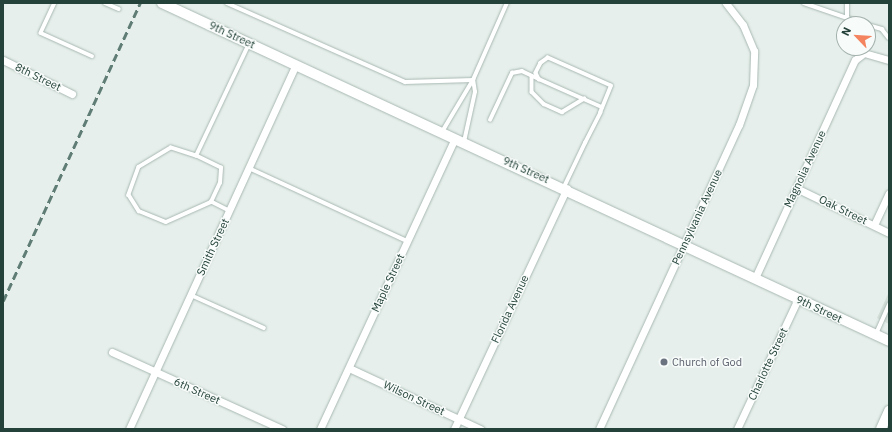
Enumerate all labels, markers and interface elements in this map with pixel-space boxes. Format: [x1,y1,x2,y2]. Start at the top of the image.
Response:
north arrow [836,16,876,56]
street label: 9th Street [207,19,257,51]
text: N [838,25,854,38]
street label: 8th Street [13,60,63,94]
street label: Magnolia Avenue [781,128,829,210]
street label: 9th Street [501,154,551,186]
street label: Pennsylvania Avenue [669,167,725,267]
street label: Oak Street [817,193,869,227]
street label: Smith Street [194,216,232,278]
street label: Maple Street [369,252,407,314]
street label: Florida Avenue [488,273,532,345]
street label: 9th Street [794,293,844,325]
street label: Charlotte Street [745,326,791,402]
place label: Church of God [672,355,742,369]
marker: Church of God [659,357,669,367]
street label: 6th Street [172,375,222,407]
street label: Wilson Street [381,378,447,418]

